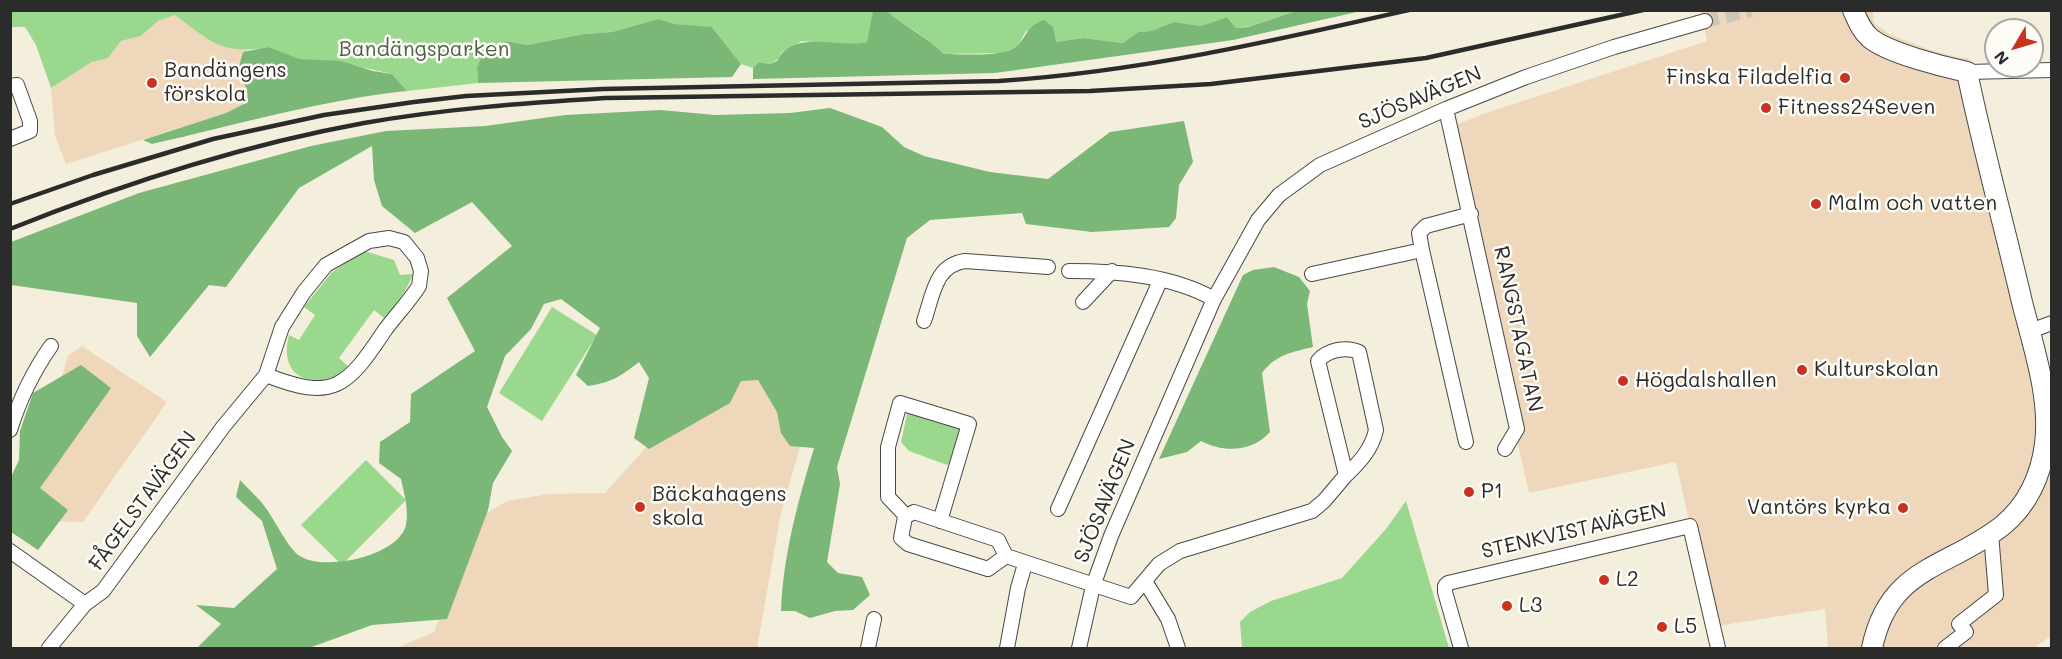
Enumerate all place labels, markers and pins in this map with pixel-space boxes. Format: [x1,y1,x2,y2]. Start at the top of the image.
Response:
place label: Bandängens förskola [164,58,287,108]
place label: Finska Filadelfia [1666,65,1833,91]
marker: Finska Filadelfia [1838,71,1852,85]
marker: Bandängens förskola [145,76,159,90]
place label: Fitness24Seven [1778,95,1935,121]
marker: Fitness24Seven [1759,101,1773,115]
place label: Malm och vatten [1828,191,1997,217]
marker: Malm och vatten [1809,197,1823,211]
place label: Kulturskolan [1814,357,1939,383]
marker: Kulturskolan [1795,363,1809,377]
place label: Högdalshallen [1635,368,1777,394]
marker: Högdalshallen [1616,374,1630,388]
place label: P1 [1481,479,1503,505]
place label: Bäckahagens skola [652,482,787,532]
marker: P1 [1462,485,1476,499]
place label: Vantörs kyrka [1747,495,1891,521]
marker: Bäckahagens skola [633,500,647,514]
marker: Vantörs kyrka [1896,501,1910,515]
place label: L2 [1616,567,1639,593]
marker: L2 [1597,573,1611,587]
place label: L3 [1519,593,1542,619]
marker: L3 [1500,599,1514,613]
place label: L5 [1674,614,1697,640]
marker: L5 [1655,620,1669,634]

